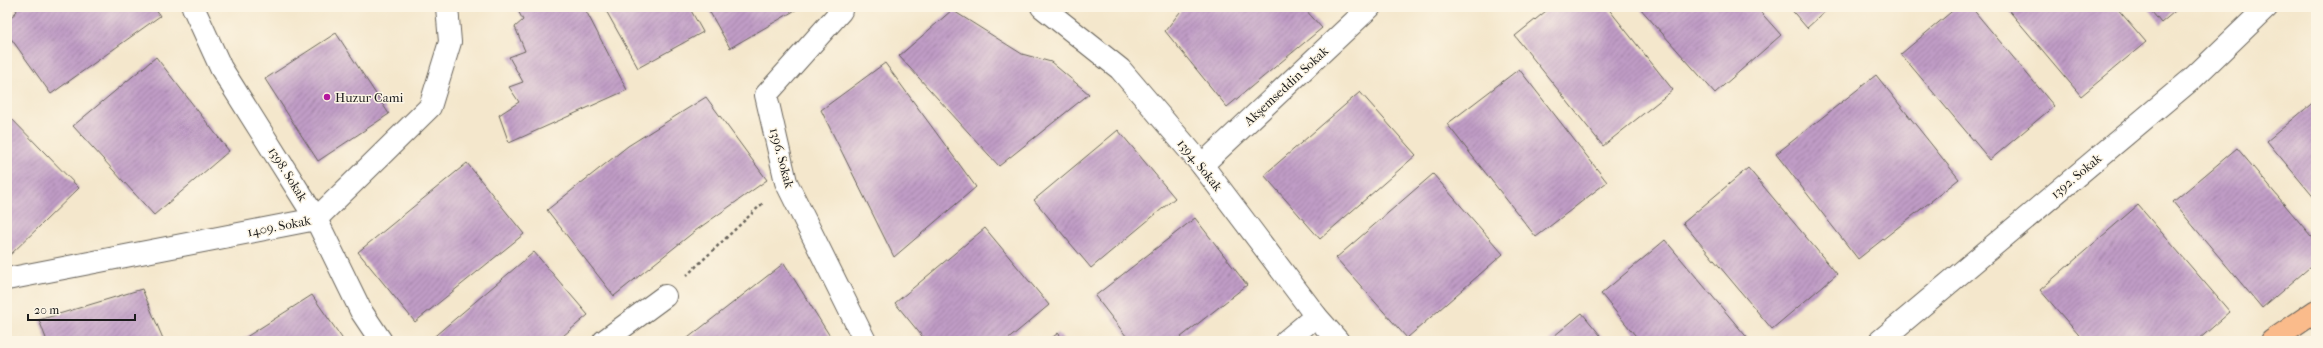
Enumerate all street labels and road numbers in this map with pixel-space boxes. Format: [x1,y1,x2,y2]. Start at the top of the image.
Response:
street label: Akşemseddin Sokak [1240,43,1332,130]
street label: 1396. Sokak [767,126,797,190]
street label: 1394. Sokak [1174,136,1226,194]
street label: 1398. Sokak [265,144,311,204]
street label: 1392. Sokak [2048,150,2105,201]
street label: 1409. Sokak [246,212,312,239]

